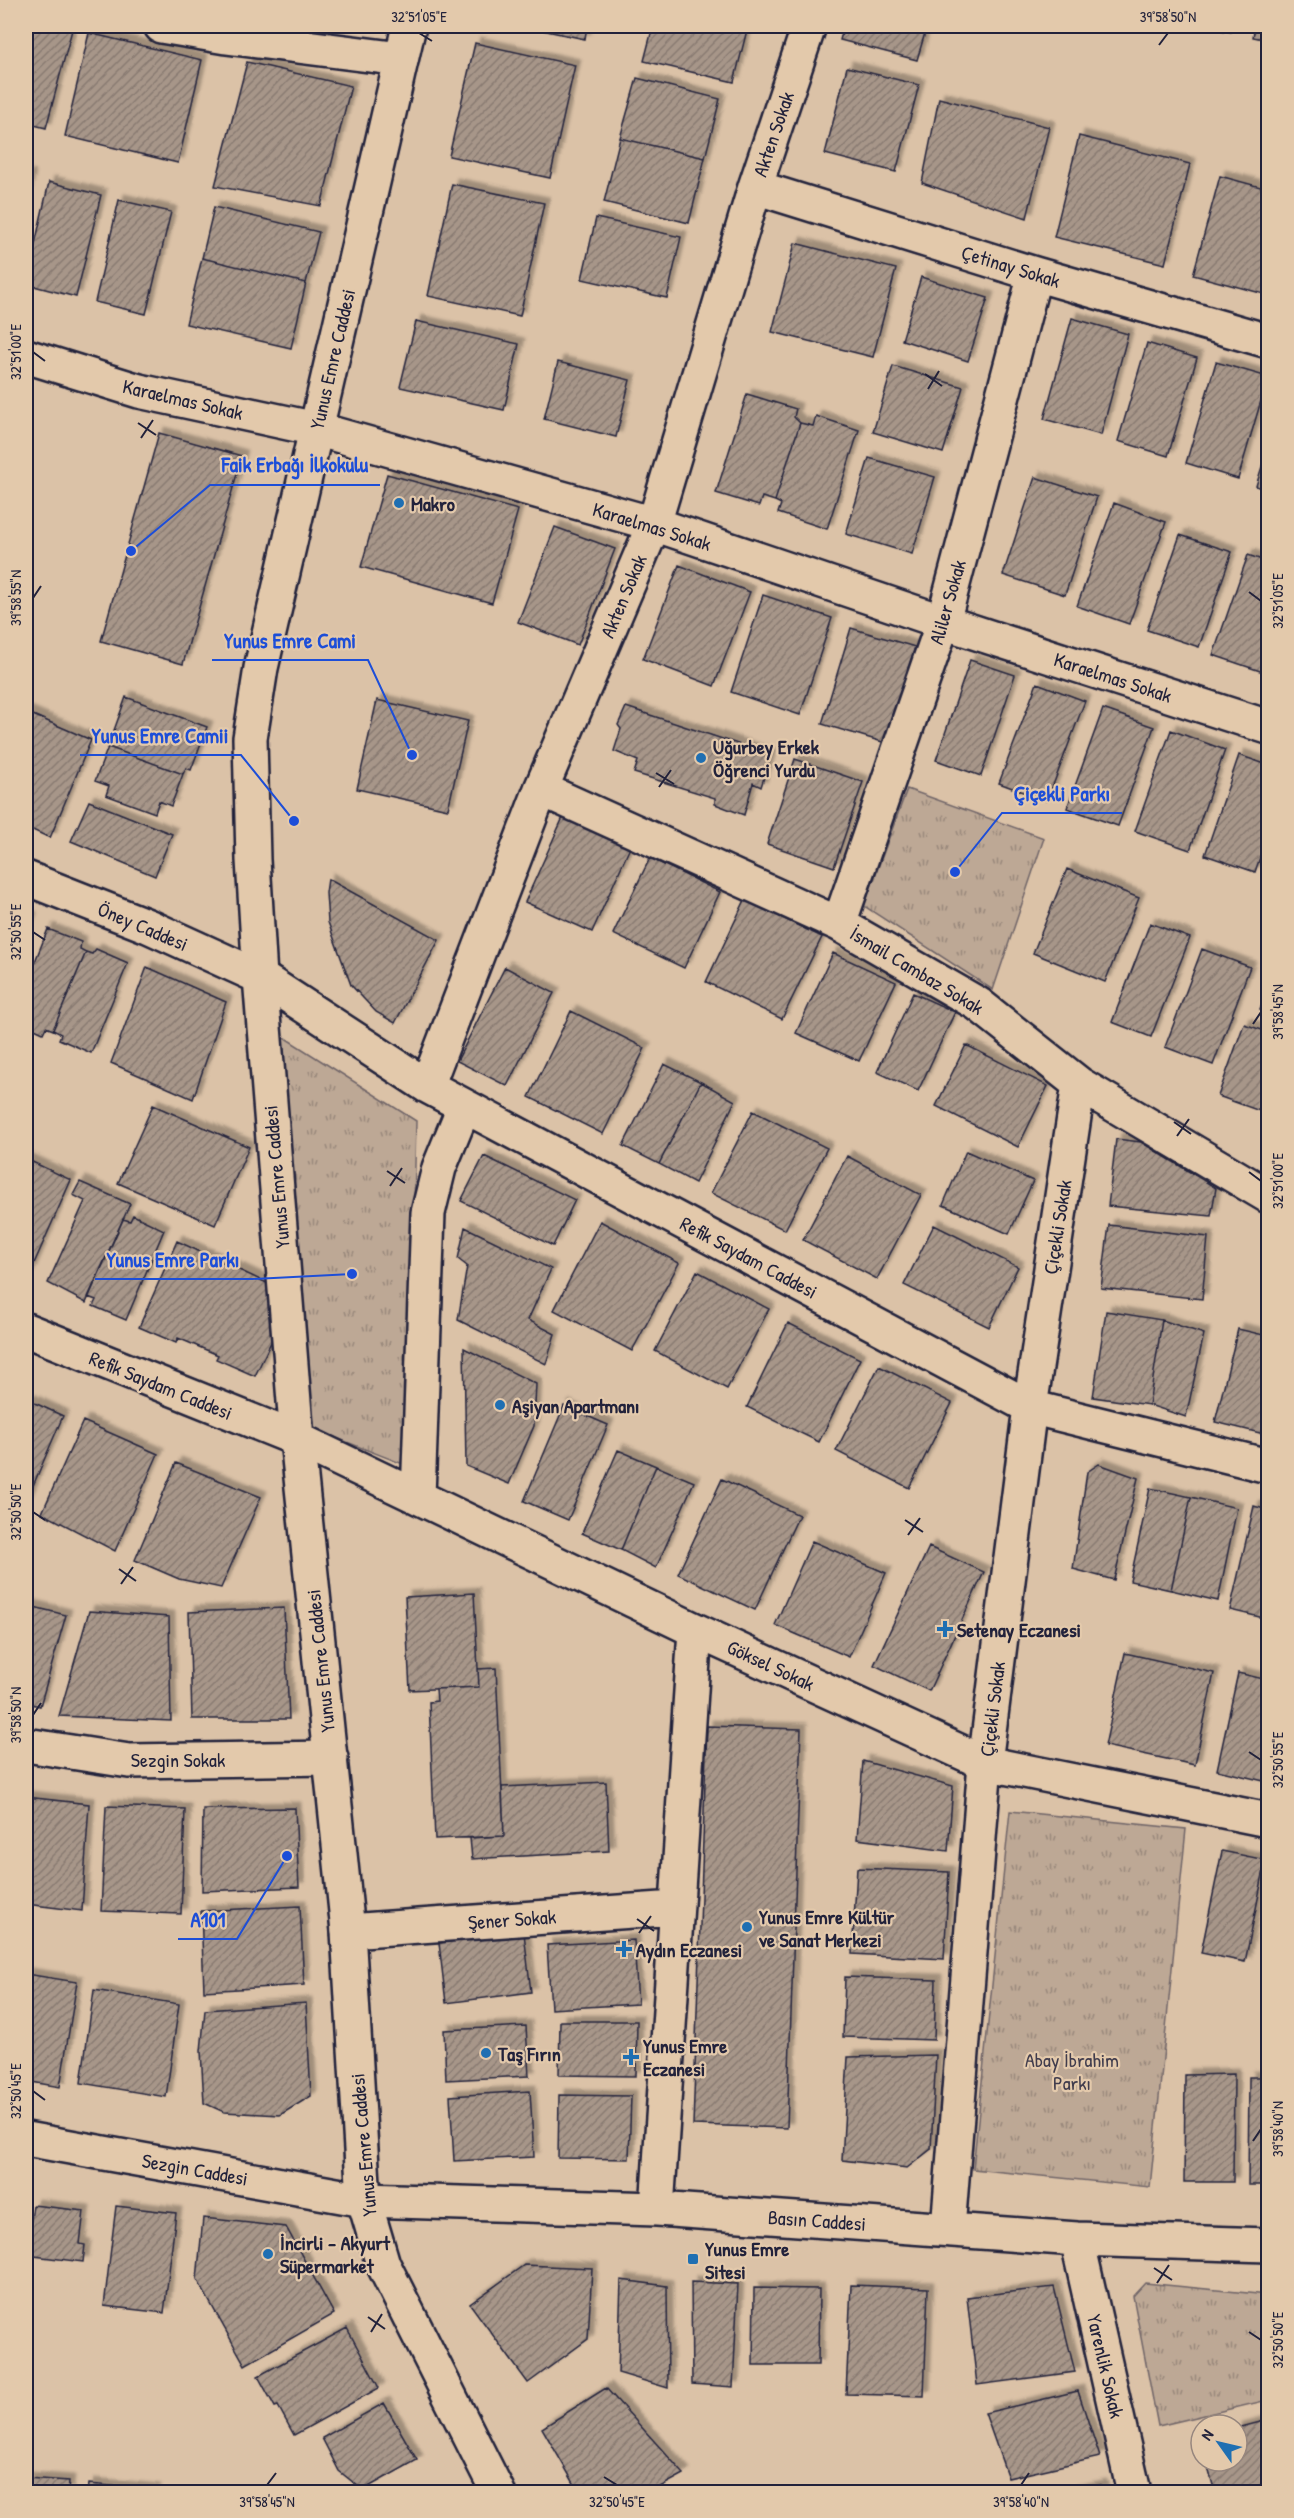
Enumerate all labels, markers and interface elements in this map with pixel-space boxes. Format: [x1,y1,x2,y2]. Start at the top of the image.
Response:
text: 32°51'05"E [391,6,447,27]
text: 39°58'50"N [1140,6,1196,27]
street label: Akten Sokak [746,88,800,180]
street label: Çetinay Sokak [958,238,1064,294]
street label: Yunus Emre Caddesi [303,286,361,432]
text: 32°51'00"E [5,324,26,380]
street label: Karaelmas Sokak [120,372,246,426]
callout: Faik Erbağı İlkokulu [210,446,380,485]
text: Faik Erbağı İlkokulu [221,450,369,480]
place label: Makro [411,490,455,517]
street label: Karaelmas Sokak [589,495,715,557]
marker: Makro [392,496,406,510]
street label: Akten Sokak [593,550,653,642]
street label: Aliler Sokak [922,557,972,647]
text: 39°58'55"N [5,570,26,626]
text: 32°51'05"E [1267,573,1288,629]
callout: Yunus Emre Cami [212,621,368,660]
text: Yunus Emre Cami [224,626,356,655]
street label: Karaelmas Sokak [1051,645,1175,709]
callout: Yunus Emre Camii [80,716,241,755]
text: Yunus Emre Camii [92,721,228,750]
place label: Uğurbey Erkek Öğrenci Yurdu [713,733,820,784]
marker: Uğurbey Erkek Öğrenci Yurdu [694,751,708,765]
callout: Çiçekli Parkı [1002,774,1122,813]
text: Çiçekli Parkı [1014,779,1110,808]
street label: Öney Caddesi [94,895,192,957]
text: 32°50'55"E [5,903,26,960]
street label: İsmail Cambaz Sokak [845,919,989,1021]
text: 39°58'45"N [1267,984,1288,1040]
street label: Yunus Emre Caddesi [256,1104,296,1250]
text: 32°51'00"E [1267,1153,1288,1209]
street label: Çiçekli Sokak [1036,1178,1078,1276]
street label: Refik Saydam Caddesi [676,1209,822,1305]
callout: Yunus Emre Parkı [95,1240,252,1279]
text: Yunus Emre Parkı [106,1245,240,1274]
street label: Refik Saydam Caddesi [86,1344,236,1426]
place label: Aşiyan Apartmanı [512,1392,640,1420]
marker: Aşiyan Apartmanı [493,1398,507,1412]
text: 32°50'50"E [5,1483,26,1541]
street label: Yunus Emre Caddesi [299,1588,341,1734]
place label: Setenay Eczanesi [957,1616,1081,1644]
marker: Setenay Eczanesi [938,1622,952,1636]
street label: Göksel Sokak [723,1633,819,1697]
street label: Çiçekli Sokak [973,1660,1011,1758]
text: 39°58'50"N [5,1687,26,1743]
text: 32°50'55"E [1267,1731,1288,1788]
street label: Sezgin Sokak [131,1746,225,1773]
callout: A101 [178,1900,237,1939]
street label: Şener Sokak [467,1902,557,1936]
place label: Yunus Emre Kültür ve Sanat Merkezi [759,1903,895,1953]
text: A101 [191,1905,226,1934]
marker: Yunus Emre Kültür ve Sanat Merkezi [740,1920,754,1934]
place label: Aydın Eczanesi [636,1936,742,1964]
marker: Aydın Eczanesi [617,1942,631,1956]
place label: Yunus Emre Eczanesi [643,2032,727,2082]
place label: Taş Fırın [497,2040,561,2067]
marker: Taş Fırın [479,2046,493,2060]
park label: Abay İbrahim Parkı [1025,2046,1119,2096]
marker: Yunus Emre Eczanesi [624,2050,638,2064]
text: 32°50'45"E [5,2063,26,2119]
street label: Yunus Emre Caddesi [343,2072,383,2218]
text: 39°58'40"N [1267,2101,1288,2157]
street label: Sezgin Caddesi [140,2146,250,2192]
street label: Basın Caddesi [767,2203,867,2237]
place label: İncirli - Akyurt Süpermarket [280,2229,391,2280]
place label: Yunus Emre Sitesi [705,2235,789,2285]
marker: İncirli - Akyurt Süpermarket [261,2247,275,2261]
marker: Yunus Emre Sitesi [686,2252,700,2266]
street label: Yarenlik Sokak [1081,2311,1131,2421]
text: 32°50'50"E [1267,2311,1288,2369]
north arrow [1189,2413,1249,2473]
text: N [1195,2425,1218,2444]
text: 39°58'45"N [239,2491,295,2512]
text: 32°50'45"E [589,2491,645,2512]
text: 39°58'40"N [993,2491,1049,2512]

